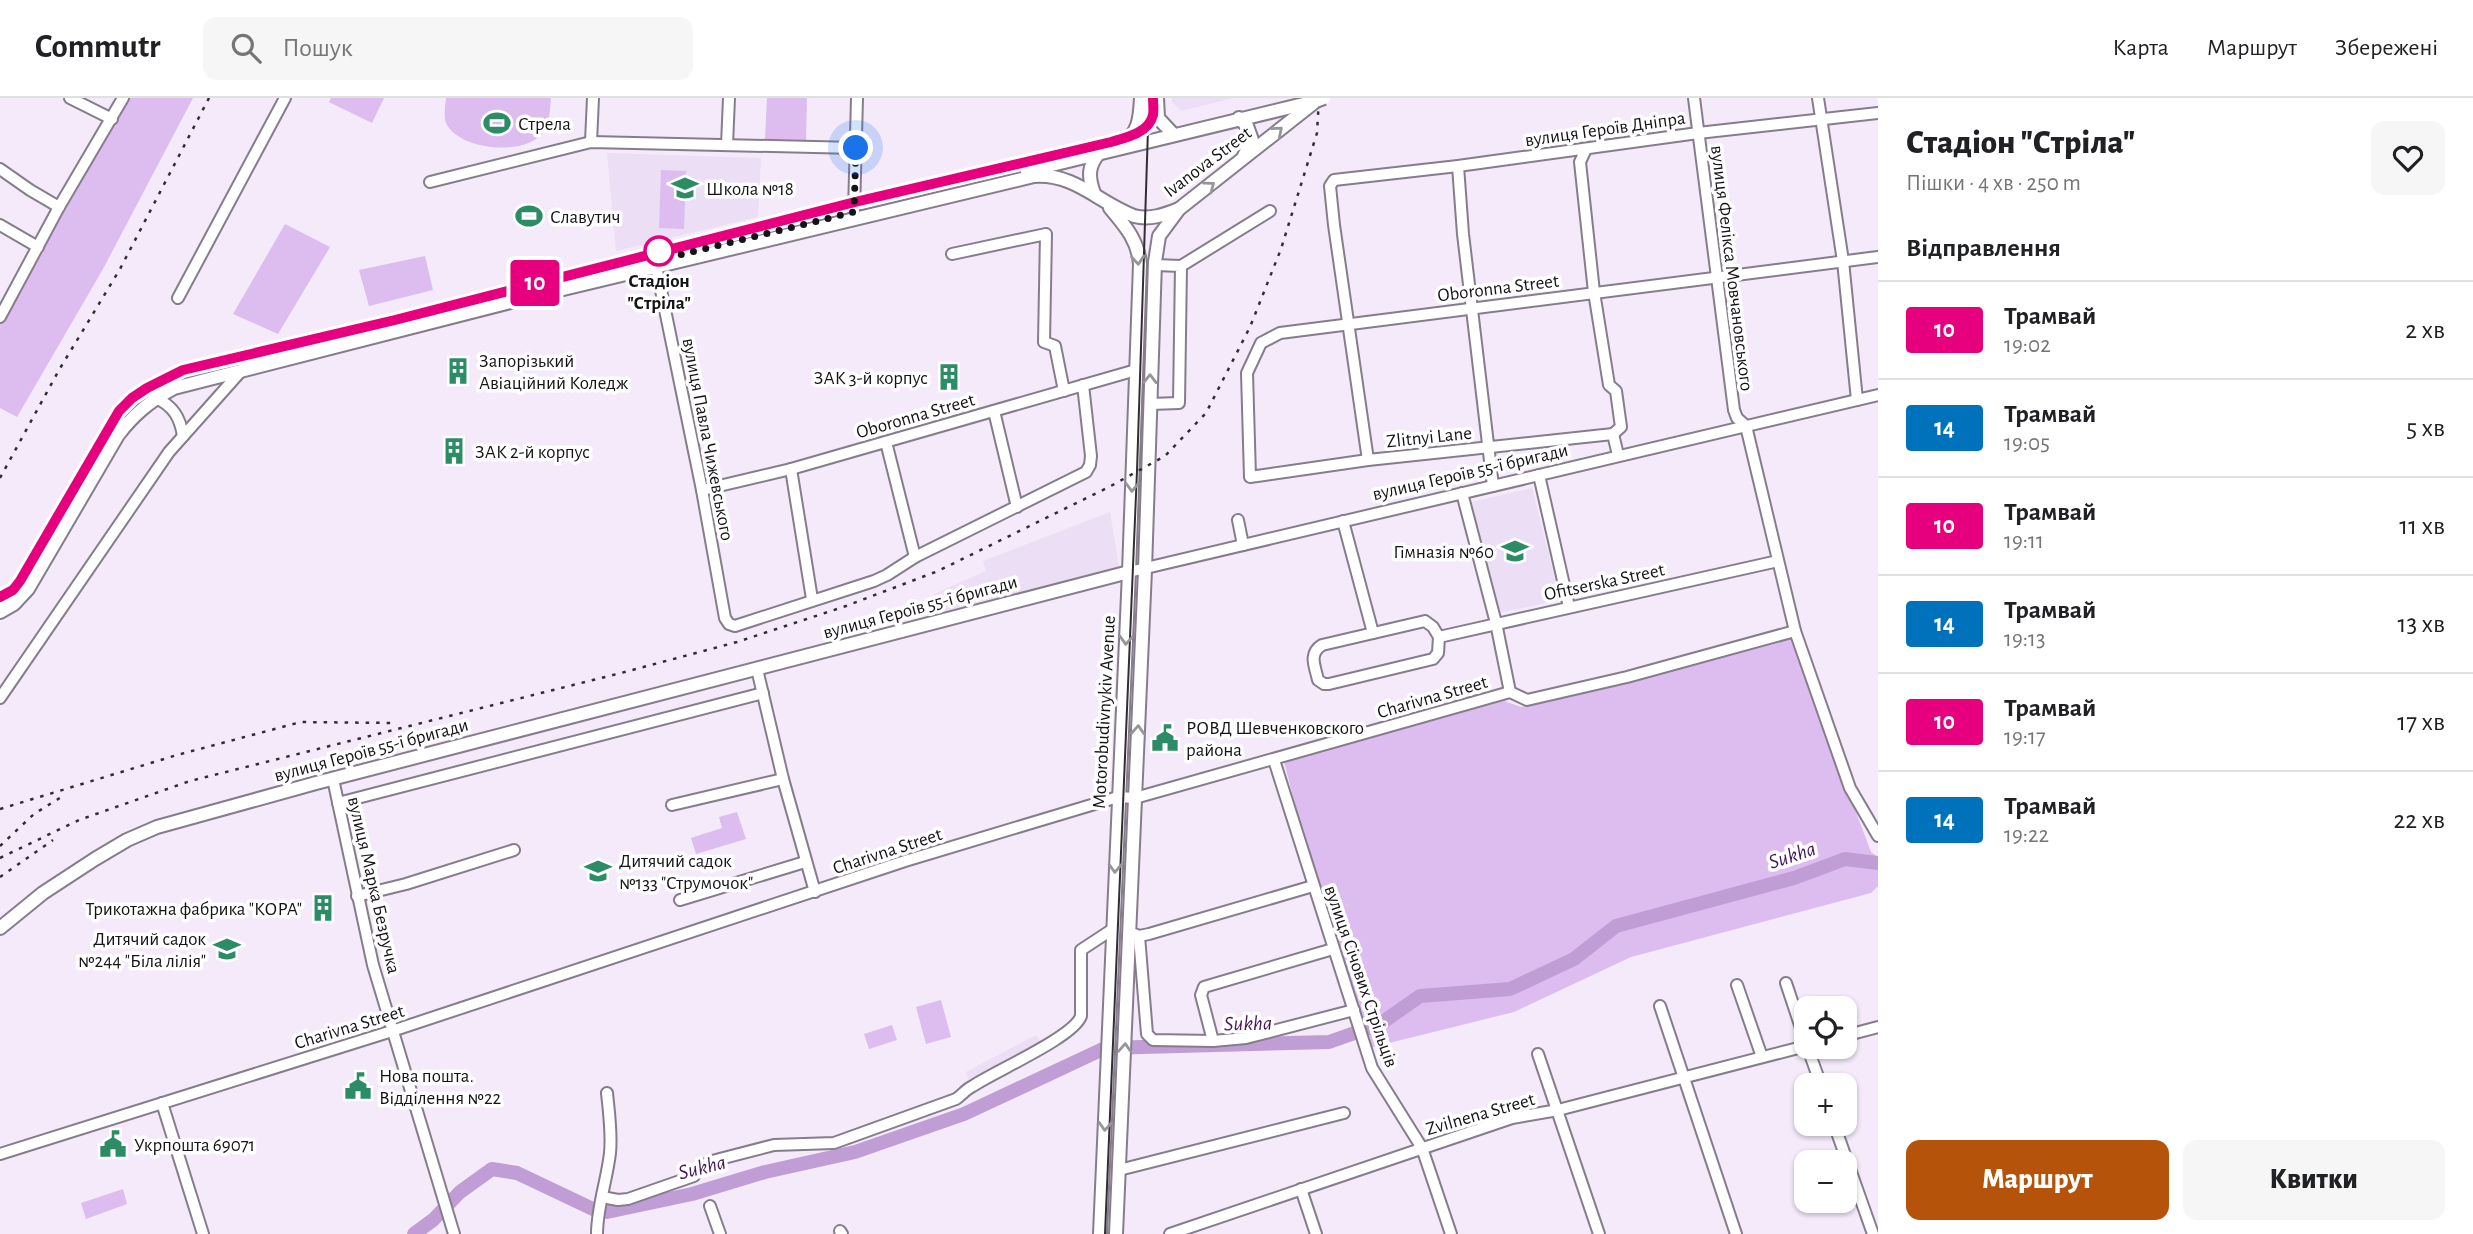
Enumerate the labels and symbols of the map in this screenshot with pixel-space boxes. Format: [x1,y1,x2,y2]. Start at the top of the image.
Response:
sports icon: Стрела [482,108,512,138]
street label: вулиця Героїв Дніпра [1524,109,1687,150]
place label: Стрела [518,115,571,134]
street label: Ivanova Street [1161,123,1255,201]
one-way arrow [1269,127,1282,139]
your location [838,130,873,165]
street label: вулиця Фелікса Мовчановського [1707,144,1756,392]
school or university icon: Школа №18 [670,173,700,203]
place label: Школа №18 [706,180,794,199]
one-way arrow [1202,181,1215,194]
sports icon: Славутич [514,201,544,231]
place label: Славутич [550,208,621,227]
marker: Стадіон "Стріла" [644,236,674,266]
one-way arrow [1130,254,1145,265]
line badge: 10 [504,260,566,306]
place label: Стадіон "Стріла" [627,272,691,313]
street label: Oboronna Street [1436,272,1560,305]
street label: вулиця Павла Чижевського [679,336,737,542]
place label: Запорізький Авіаційний Коледж [479,352,629,393]
building icon: Запорізький Авіаційний Коледж [443,356,473,386]
building icon: ЗАК 3-й корпус [934,362,964,392]
place label: ЗАК 3-й корпус [814,369,928,388]
one-way arrow [1143,374,1158,385]
street label: Oboronna Street [854,390,977,442]
street label: Zlitnyi Lane [1386,424,1473,451]
building icon: ЗАК 2-й корпус [439,436,469,466]
street label: вулиця Героїв 55-ї бригади [1371,441,1570,504]
place label: ЗАК 2-й корпус [475,443,590,462]
one-way arrow [1124,482,1140,493]
school or university icon: Гімназія №60 [1500,536,1530,566]
place label: Гімназія №60 [1393,543,1494,562]
street label: Ofitserska Street [1542,560,1666,605]
street label: вулиця Героїв 55-ї бригади [821,572,1020,643]
street label: Motorobudivnykiv Avenue [1090,615,1119,809]
one-way arrow [1118,635,1133,646]
street label: Charivna Street [1375,673,1490,722]
street label: вулиця Героїв 55-ї бригади [272,715,471,786]
place label: РОВД Шевченковского района [1186,719,1364,760]
public building icon: РОВД Шевченковского района [1150,723,1180,753]
one-way arrow [1130,724,1145,735]
street label: вулиця Марка Безручка [344,795,403,976]
street label: Charivna Street [831,825,944,878]
water label: Sukha [1766,838,1818,873]
place label: Дитячий садок №133 "Струмочок" [619,852,753,893]
school or university icon: Дитячий садок №133 "Струмочок" [583,856,613,886]
one-way arrow [1108,862,1123,873]
street label: вулиця Січових Стрільців [1320,883,1401,1070]
building icon: Трикотажна фабрика "КОРА" [308,893,338,923]
place label: Трикотажна фабрика "КОРА" [85,900,302,919]
place label: Дитячий садок №244 "Біла лілія" [78,930,206,971]
school or university icon: Дитячий садок №244 "Біла лілія" [212,934,242,964]
street label: Charivna Street [292,1002,407,1053]
water label: Sukha [1224,1013,1272,1034]
one-way arrow [1117,1042,1132,1053]
place label: Нова пошта. Відділення №22 [379,1067,502,1108]
public building icon: Нова пошта. Відділення №22 [343,1071,373,1101]
street label: Zvilnena Street [1424,1090,1537,1139]
one-way arrow [1098,1120,1113,1131]
public building icon: Укрпошта 69071 [98,1129,128,1159]
place label: Укрпошта 69071 [134,1136,255,1155]
water label: Sukha [676,1151,728,1183]

